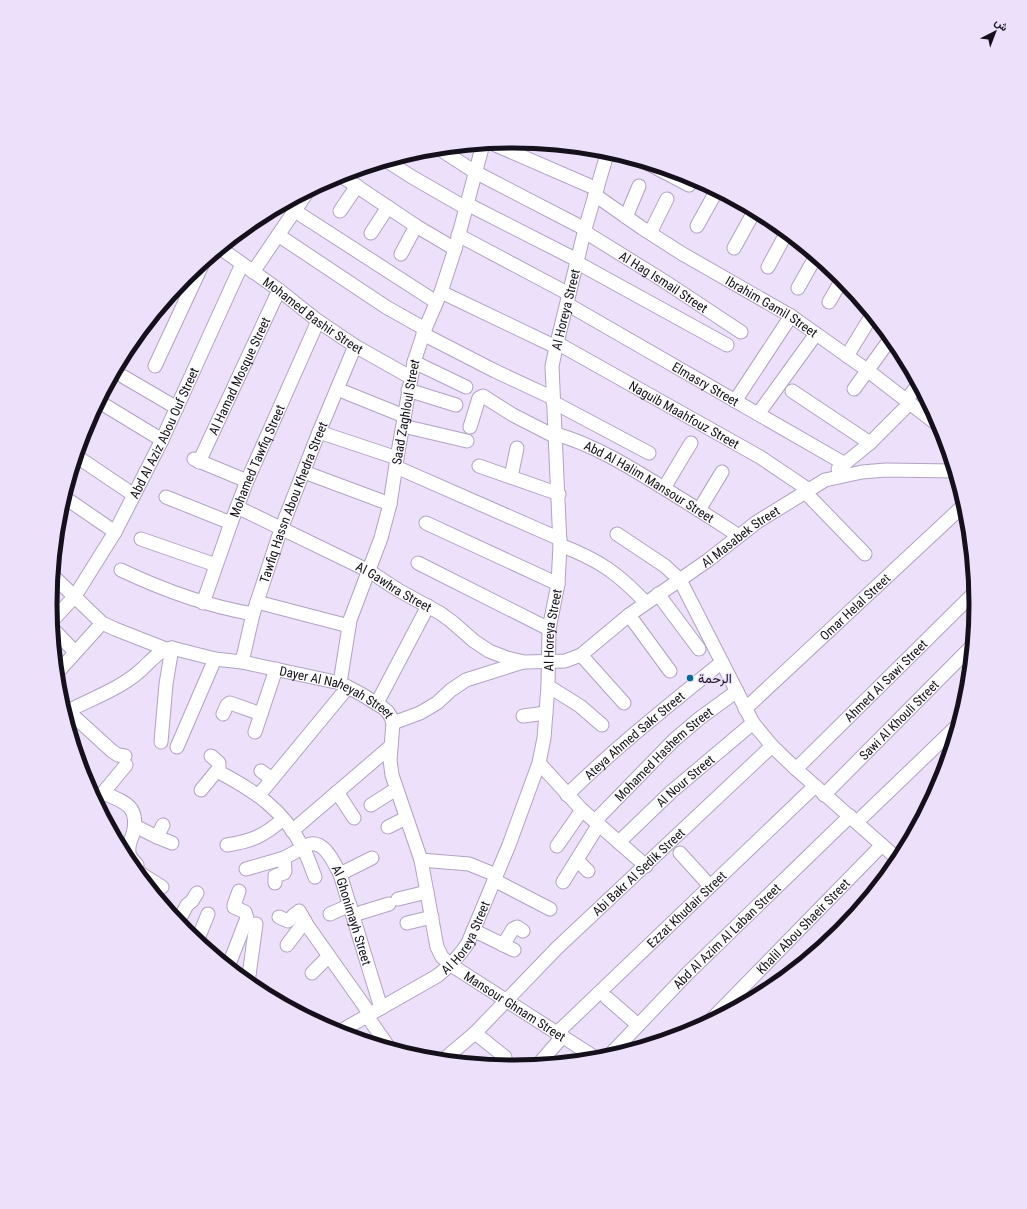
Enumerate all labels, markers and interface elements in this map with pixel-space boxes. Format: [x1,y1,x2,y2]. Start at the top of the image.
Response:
north arrow [975,12,1015,52]
text: ش [992,16,1011,34]
street label: Al Hag Ismail Street [617,248,711,315]
street label: Al Horeya Street [548,267,582,352]
street label: Ibrahim Gamil Street [723,273,821,340]
street label: Mohamed Bashir Street [260,274,366,357]
street label: Al Hamad Mosque Street [205,315,273,437]
street label: Saad Zaghloul Street [389,357,422,466]
street label: Elmasry Street [670,359,742,409]
street label: Abd Al Aziz Abou Ouf Street [126,365,202,501]
street label: Naguib Maahfouz Street [627,378,742,451]
street label: Mohamed Tawfiq Street [226,402,288,519]
street label: Tawfiq Hassn Abou Khedra Street [256,419,330,585]
street label: Abd Al Halim Mansour Street [582,438,717,525]
street label: Al Masabek Street [698,503,782,570]
street label: Al Gawhra Street [354,558,435,615]
street label: Omar Helal Street [816,570,893,643]
street label: Al Horeya Street [541,588,564,671]
street label: Ahmed Al Sawi Street [841,636,930,725]
street label: Dayer Al Naheyah Street [278,663,397,721]
place label: الرحمة [698,671,732,687]
marker: الرحمة [685,673,695,683]
street label: Sawi Al Khouli Street [856,677,942,763]
street label: Ateya Ahmed Sakr Street [581,688,687,782]
street label: Mohamed Hashem Street [611,704,716,804]
street label: Al Nour Street [653,752,717,810]
street label: Abi Bakr Al Sedik Street [589,825,688,919]
street label: Al Ghonimayh Street [329,862,375,967]
street label: Ezzat Khudair Street [644,868,729,951]
street label: Khalil Abou Shaeir Street [753,875,853,977]
street label: Abd Al Azim Al Laban Street [670,880,784,992]
street label: Al Horeya Street [438,899,492,977]
street label: Mansour Ghnam Street [461,968,569,1044]

